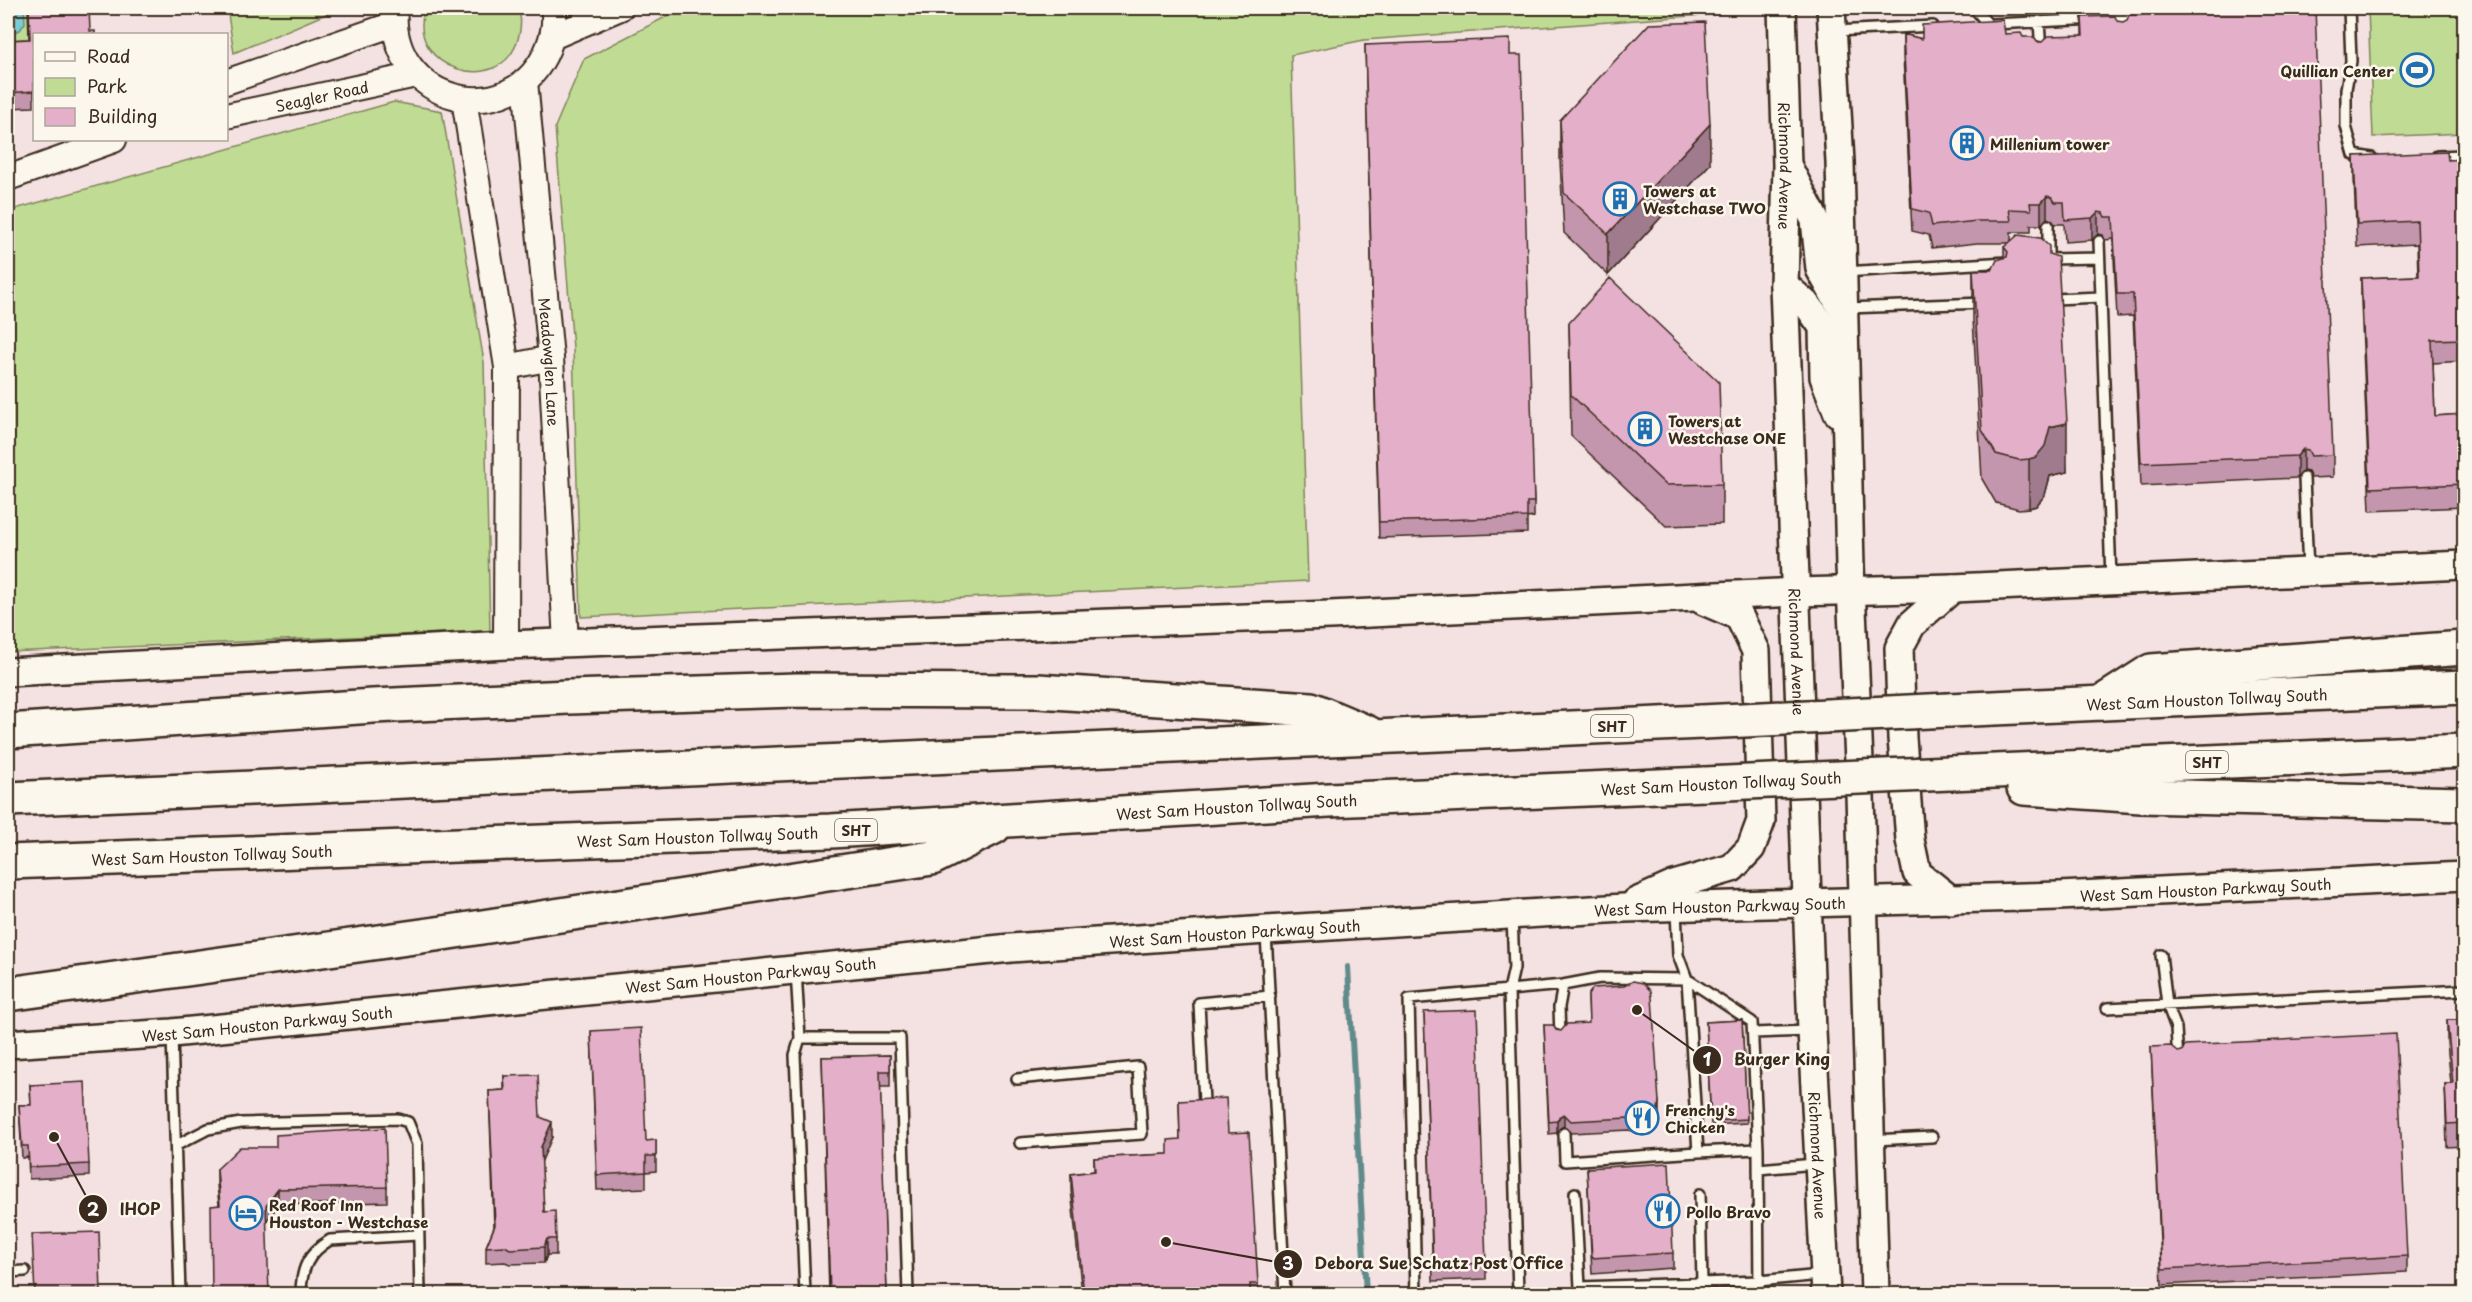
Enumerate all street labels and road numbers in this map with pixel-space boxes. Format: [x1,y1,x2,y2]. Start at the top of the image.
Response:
street label: Seagler Road [273,74,371,117]
street label: Richmond Avenue [1774,102,1799,230]
street label: Meadowglen Lane [534,296,566,427]
street label: Richmond Avenue [1784,587,1812,716]
street label: West Sam Houston Tollway South [2086,682,2328,715]
road number: SHT [1591,715,1633,737]
road number: SHT [2186,751,2228,773]
street label: West Sam Houston Tollway South [1600,765,1842,801]
street label: West Sam Houston Tollway South [1115,787,1358,825]
road number: SHT [835,819,877,841]
street label: West Sam Houston Tollway South [576,820,819,852]
street label: West Sam Houston Tollway South [91,838,333,870]
street label: West Sam Houston Parkway South [2079,871,2332,906]
street label: West Sam Houston Parkway South [1593,890,1846,921]
street label: West Sam Houston Parkway South [1108,913,1361,953]
street label: West Sam Houston Parkway South [624,950,877,999]
street label: West Sam Houston Parkway South [141,999,394,1046]
street label: Richmond Avenue [1804,1091,1833,1220]

